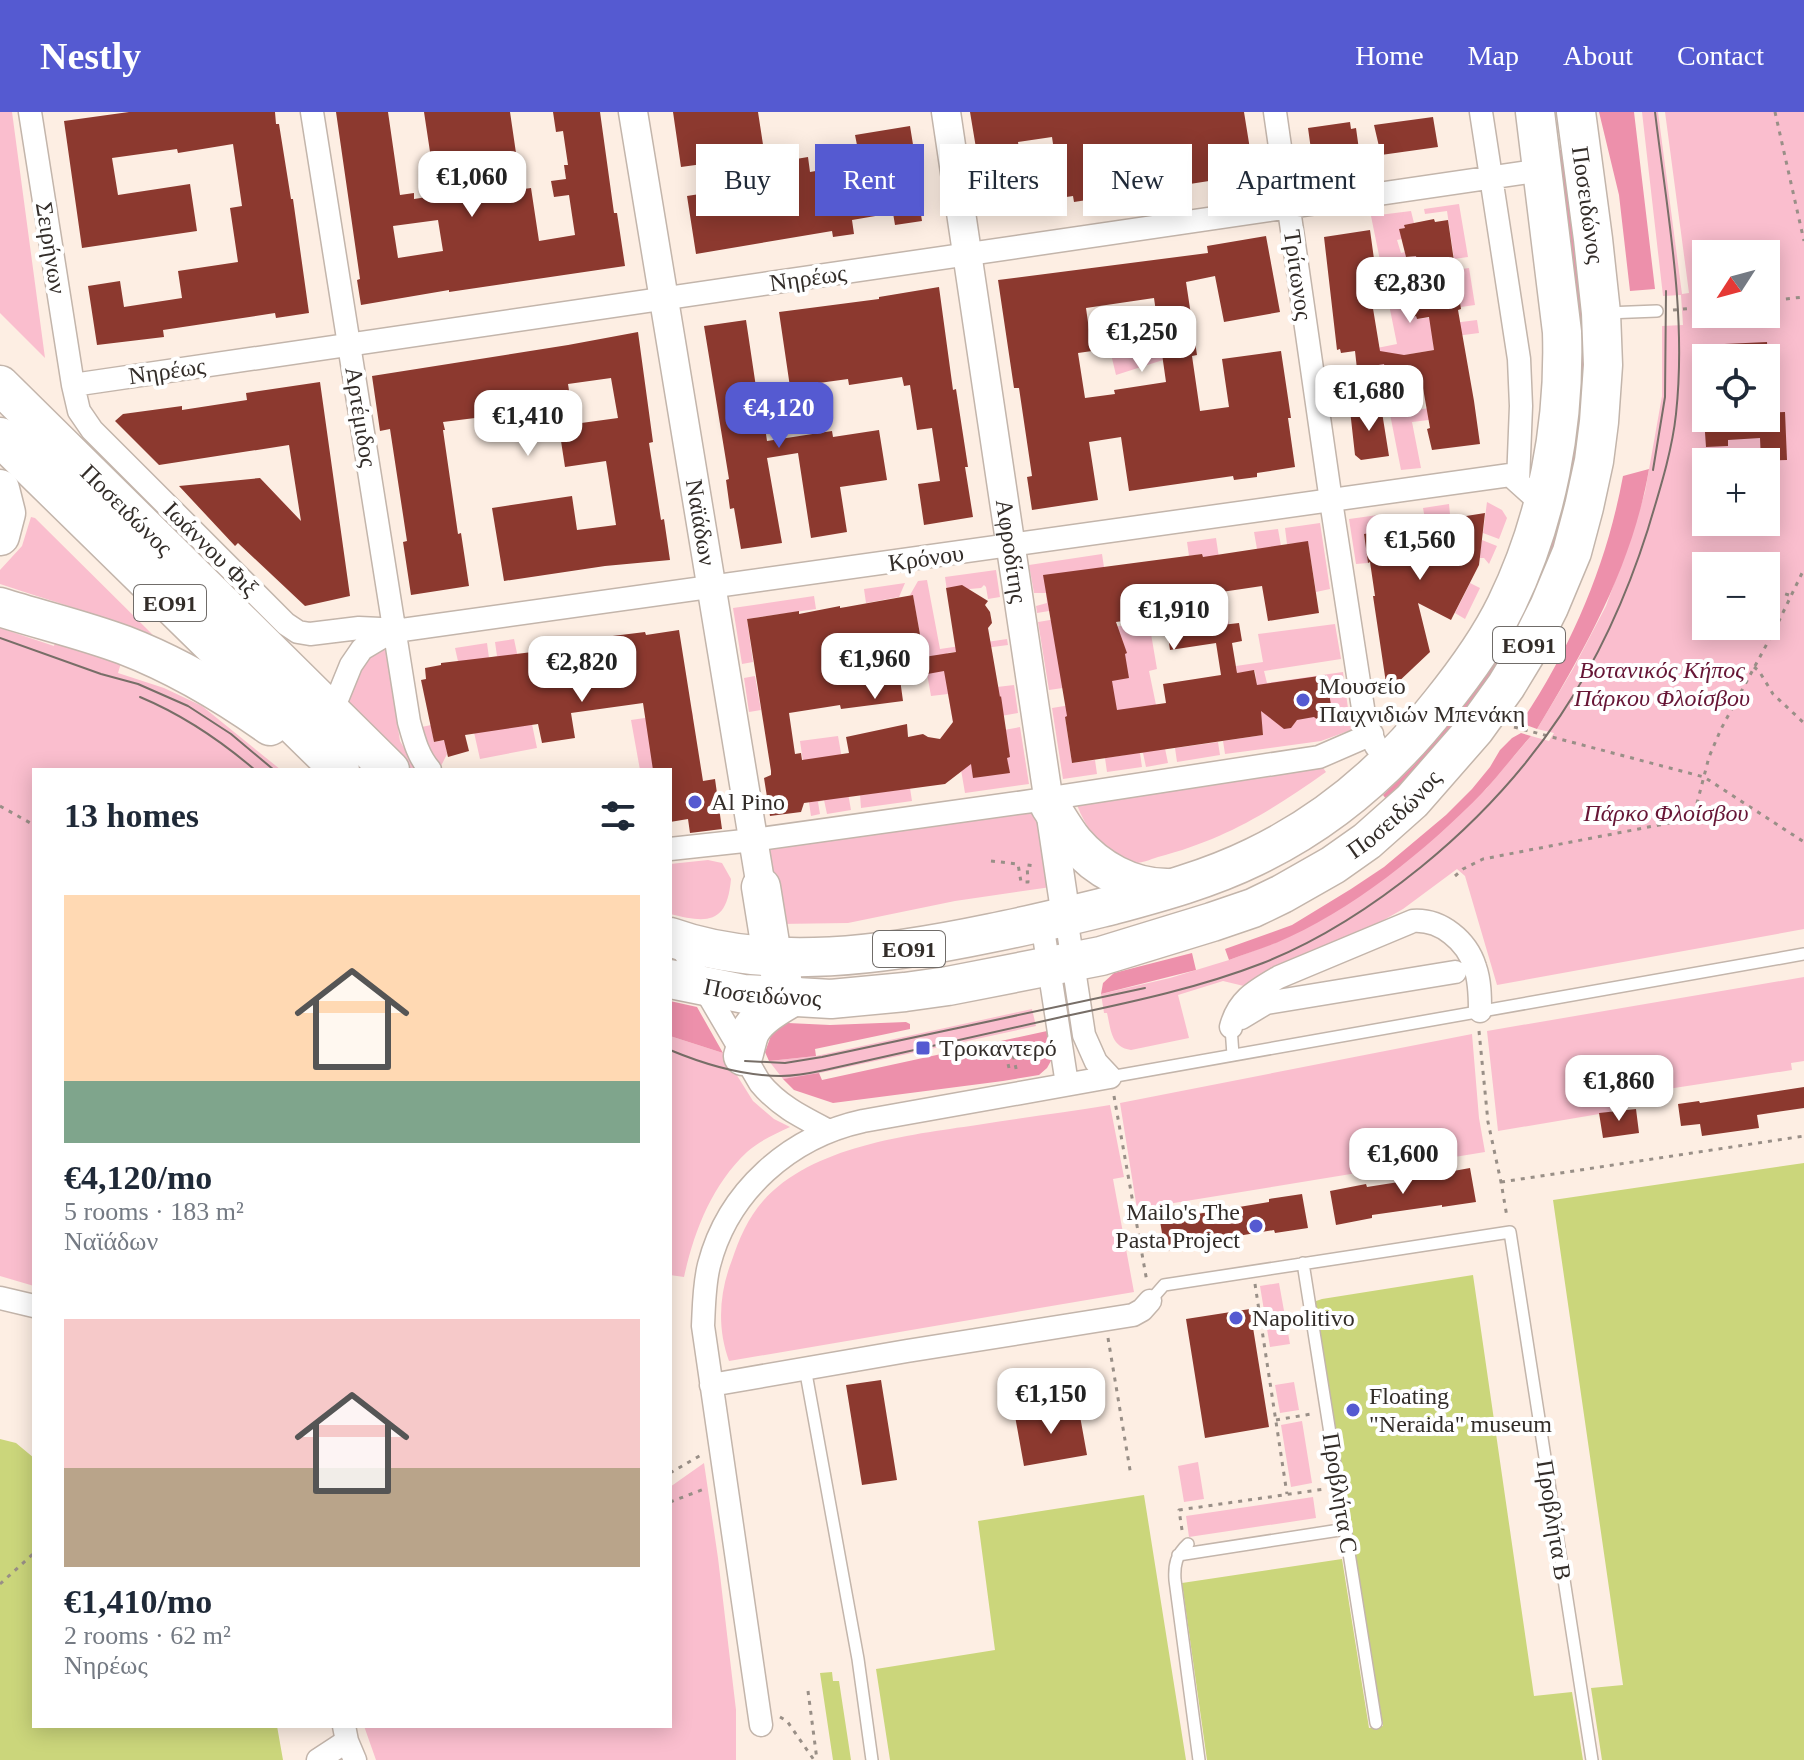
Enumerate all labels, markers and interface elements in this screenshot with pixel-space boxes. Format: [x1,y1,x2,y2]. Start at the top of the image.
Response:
text: Nestly [40,35,141,77]
text: Home [1355,40,1424,71]
text: Map [1468,40,1519,71]
text: About [1563,40,1633,71]
text: Contact [1677,40,1764,71]
chip: Buy [696,144,799,216]
chip: Rent [815,144,924,216]
chip: Filters [940,144,1067,216]
chip: New [1083,144,1192,216]
chip: Apartment [1208,144,1384,216]
street label: Ποσειδώνος [1567,145,1609,266]
pin: €1,060 [407,151,537,219]
text: €1,060 [436,162,508,191]
street label: Σειρήνων [31,200,71,296]
street label: Τρίτωνος [1279,228,1317,322]
north arrow [1692,240,1780,328]
map controls [1692,240,1780,640]
pin: €2,830 [1345,257,1475,325]
street label: Νηρέως [768,260,849,296]
text: €2,830 [1374,268,1446,297]
pin: €1,250 [1077,306,1207,374]
text: €1,250 [1106,317,1178,346]
button: locate [1692,344,1780,432]
street label: Νηρέως [127,353,208,389]
street label: Αρτέμιδος [340,365,382,469]
pin: €1,680 [1304,365,1434,433]
text: €1,680 [1333,376,1405,405]
pin: €4,120 [714,382,844,450]
pin: €1,410 [463,390,593,458]
text: €4,120 [743,393,815,422]
text: €1,410 [492,401,564,430]
button: + [1692,448,1780,536]
street label: Ποσειδώνος [75,459,178,561]
street label: Ναϊάδων [681,477,721,568]
street label: Ιωάννου Φιξ [158,496,264,602]
street label: Αφροδίτης [991,497,1032,605]
pin: €1,560 [1355,514,1485,582]
text: €1,560 [1384,525,1456,554]
street label: Κρόνου [887,540,965,576]
button: − [1692,552,1780,640]
pin: €1,910 [1109,584,1239,652]
road number: ΕΟ91 [134,585,206,621]
text: €1,910 [1138,595,1210,624]
road number: ΕΟ91 [1493,627,1565,663]
pin: €1,960 [810,633,940,701]
pin: €2,820 [517,636,647,704]
text: €1,960 [839,644,911,673]
text: €2,820 [546,647,618,676]
park label: Βοτανικός Κήπος Πάρκου Φλοίσβου [1573,657,1750,711]
place label: Μουσείο Παιχνιδιών Μπενάκη [1319,673,1525,727]
marker: Μουσείο Παιχνιδιών Μπενάκη [1294,691,1312,709]
street label: Ποσειδώνος [1342,764,1446,864]
place label: Al Pino [711,789,785,815]
marker: Al Pino [686,793,704,811]
icon: filters [596,794,640,838]
text: 13 homes [64,797,199,834]
park label: Πάρκο Φλοίσβου [1582,800,1749,826]
road number: ΕΟ91 [873,931,945,967]
icon: home [280,947,424,1091]
street label: Ποσειδώνος [702,973,823,1011]
place label: Τροκαντερό [939,1035,1057,1061]
marker: Τροκαντερό [914,1039,932,1057]
pin: €1,860 [1554,1055,1684,1123]
text: €1,860 [1583,1066,1655,1095]
pin: €1,600 [1338,1128,1468,1196]
text: €1,600 [1367,1139,1439,1168]
text: €4,120/mo [64,1159,212,1196]
text: 5 rooms · 183 m² [64,1197,244,1226]
place label: Mailo's The Pasta Project [1115,1199,1240,1253]
marker: Mailo's The Pasta Project [1247,1217,1265,1235]
text: Ναϊάδων [64,1227,158,1256]
place label: Napolitivo [1252,1305,1355,1331]
marker: Napolitivo [1227,1309,1245,1327]
pin: €1,150 [986,1368,1116,1436]
icon: home [280,1371,424,1515]
text: €1,150 [1015,1379,1087,1408]
place label: Floating "Neraida" museum [1369,1383,1552,1437]
marker: Floating "Neraida" museum [1344,1401,1362,1419]
street label: Προβλήτα C [1318,1431,1362,1555]
street label: Προβλήτα Β [1532,1458,1576,1582]
text: €1,410/mo [64,1583,212,1620]
text: 2 rooms · 62 m² [64,1621,231,1650]
text: Νηρέως [64,1651,148,1680]

